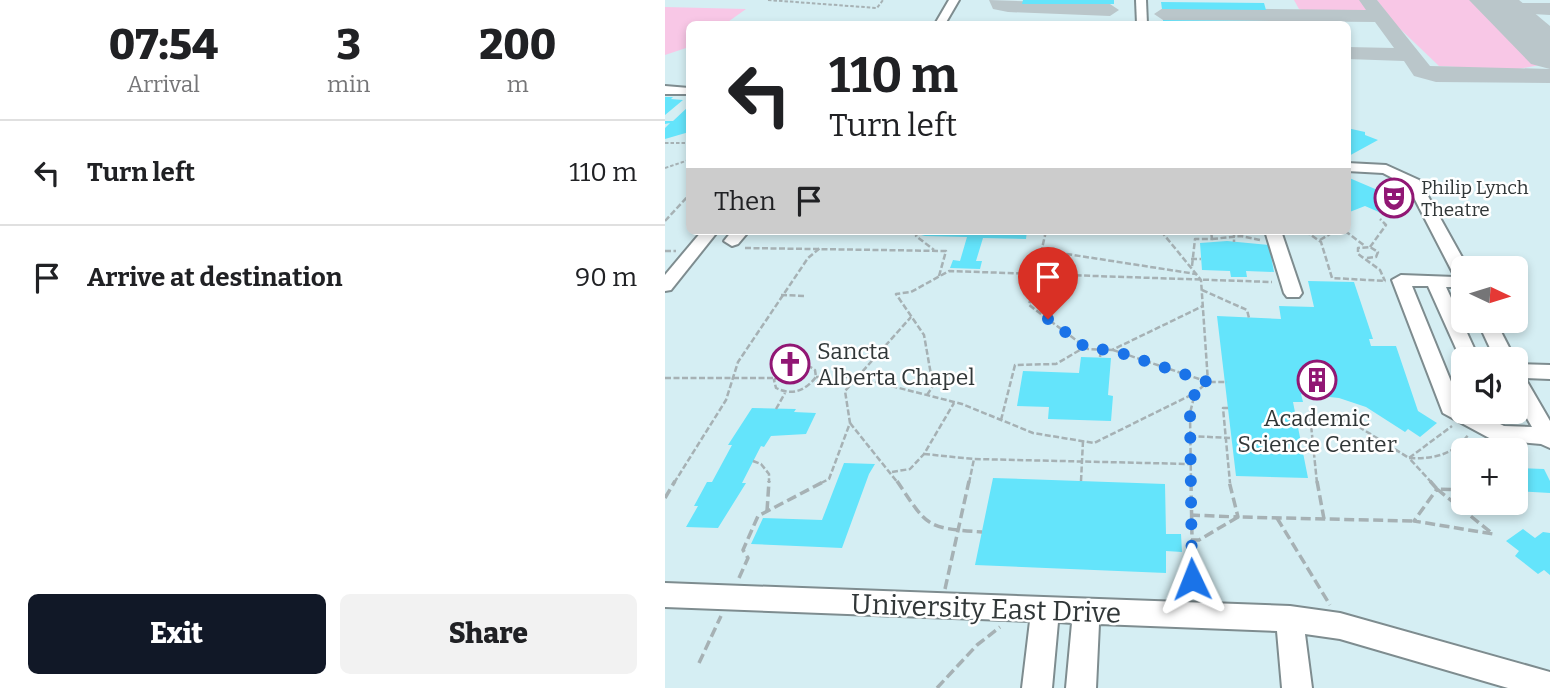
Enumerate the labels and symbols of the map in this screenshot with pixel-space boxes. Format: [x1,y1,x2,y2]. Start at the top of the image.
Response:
place label: Philip Lynch Theatre [1421,176,1529,221]
theatre icon: Philip Lynch Theatre [1373,177,1415,219]
pin [1018,247,1078,319]
north arrow [1451,256,1528,332]
place label: Sancta Alberta Chapel [817,337,975,391]
church icon: Sancta Alberta Chapel [769,343,811,385]
building icon: Academic Science Center [1296,359,1338,401]
place label: Academic Science Center [1237,404,1397,458]
position arrow [1155,542,1229,616]
street label: University East Drive [850,587,1122,630]

